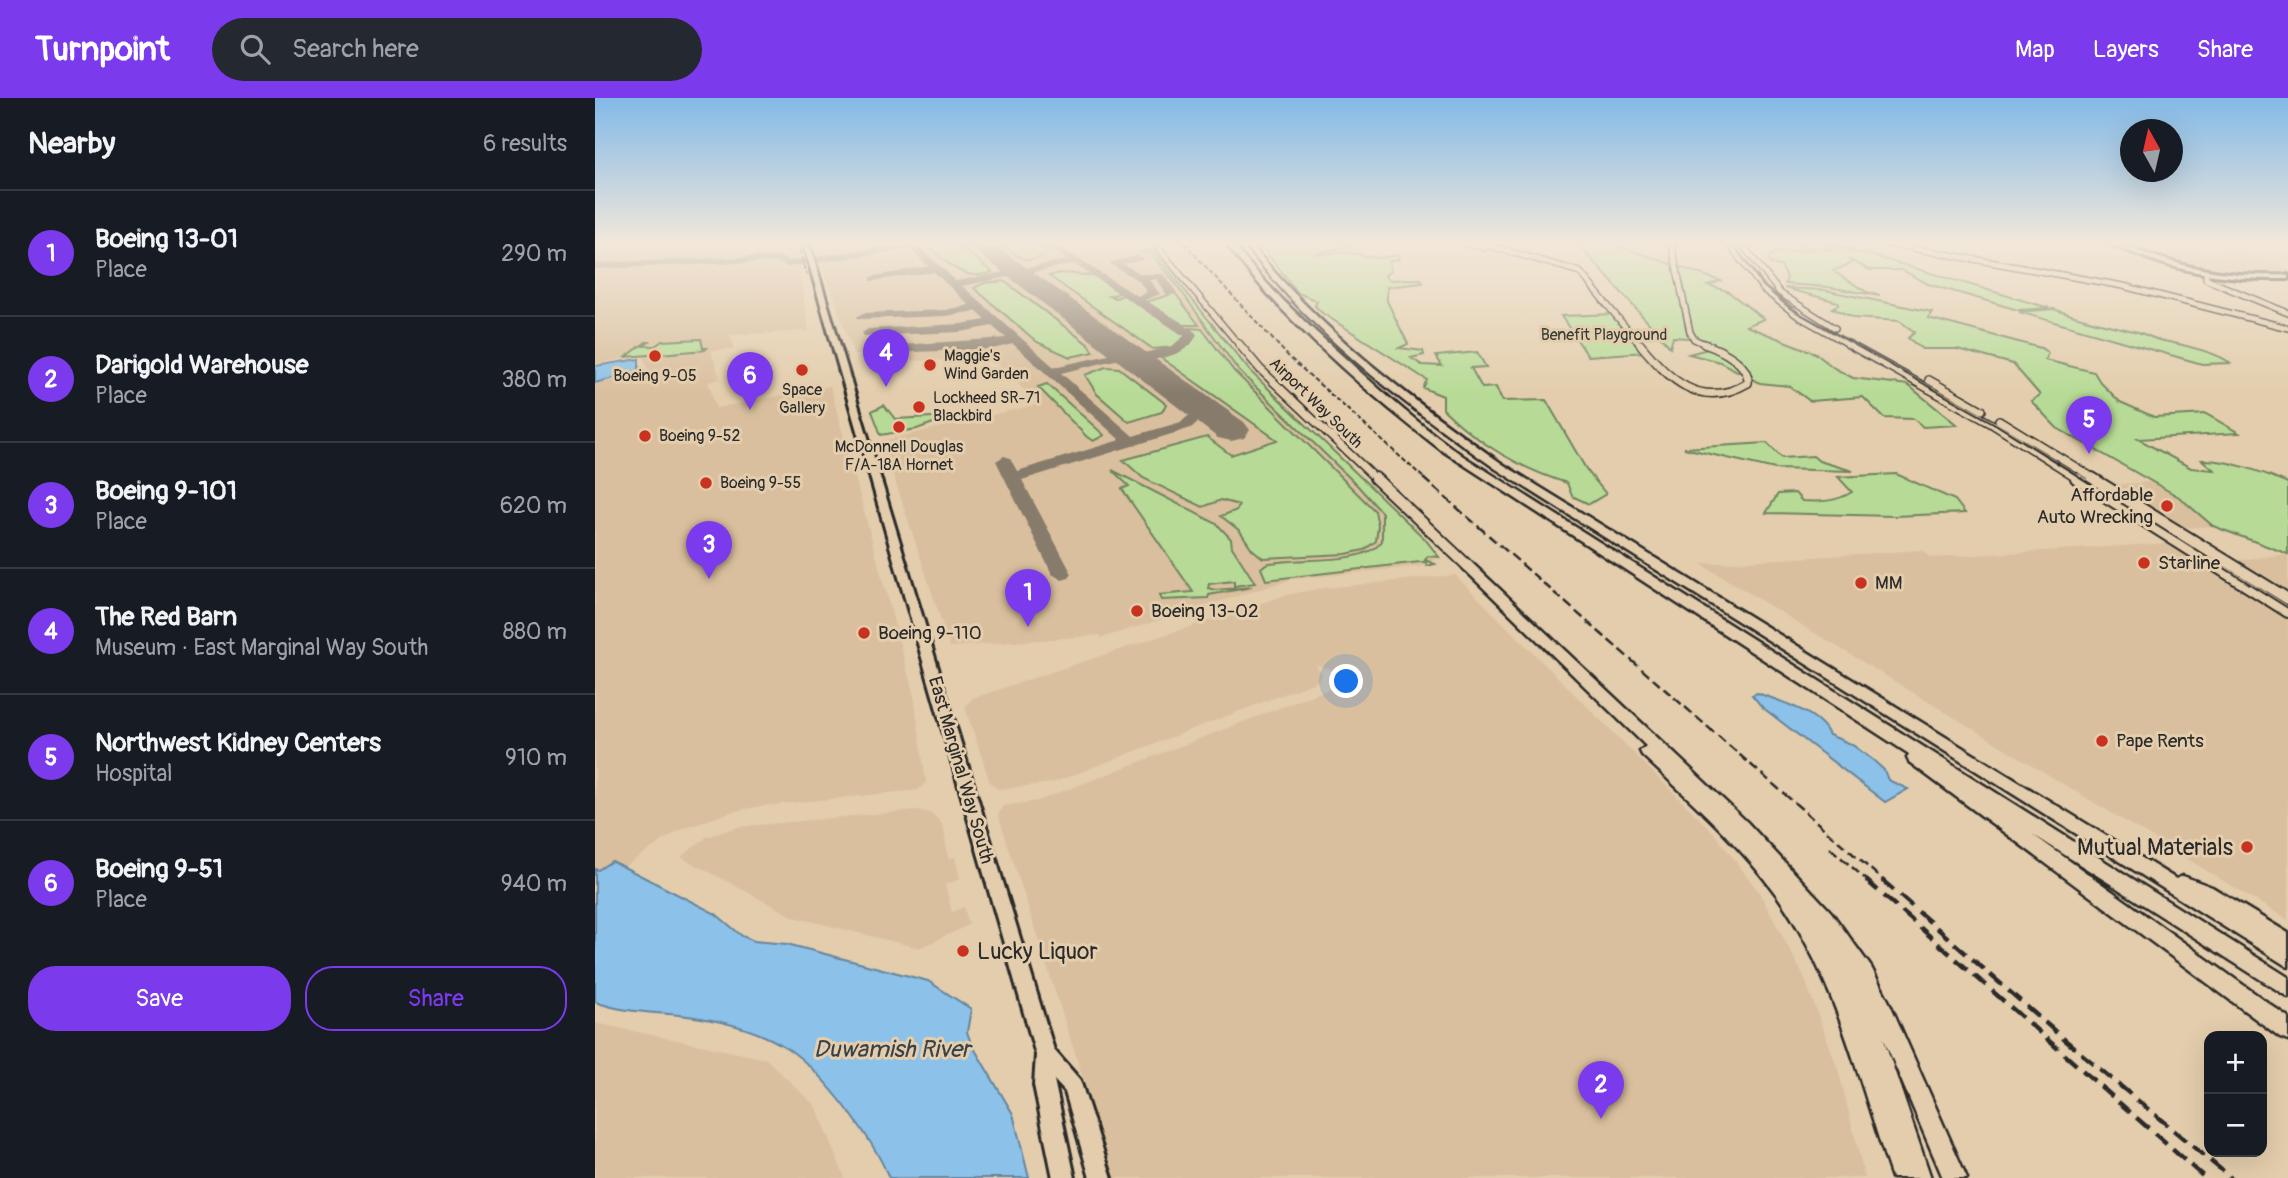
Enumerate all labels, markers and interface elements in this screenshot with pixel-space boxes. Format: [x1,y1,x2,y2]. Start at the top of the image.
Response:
search box [212,18,702,81]
text: Turnpoint [35,29,170,70]
icon: search [236,30,274,68]
text: Search here [292,33,419,65]
text: Map [2015,35,2055,64]
text: Layers [2093,35,2159,64]
text: Share [2197,35,2253,64]
north arrow [2120,119,2183,182]
text: Nearby [28,125,115,162]
text: 6 results [483,129,567,158]
text: Boeing 13-01 [95,223,238,255]
text: 1 [47,239,56,268]
text: 290 m [501,239,567,268]
text: Place [95,255,147,284]
park label: Benefit Playground [1541,325,1667,345]
pin: 4 [863,329,909,387]
place label: Maggie's Wind Garden [944,346,1029,384]
marker: Boeing 9-05 [647,348,663,364]
text: Darigold Warehouse [95,349,308,381]
pin: 6 [727,352,773,410]
street label: Airport Way South [1265,353,1367,453]
marker: Maggie's Wind Garden [922,357,938,373]
marker: Space Gallery [794,362,810,378]
text: 2 [45,365,57,394]
text: 380 m [501,365,567,394]
place label: Boeing 9-05 [613,366,697,386]
place label: Space Gallery [779,380,825,418]
text: Place [95,381,147,410]
place label: Lockheed SR-71 Blackbird [933,388,1040,426]
pin: 5 [2066,396,2112,454]
marker: Lockheed SR-71 Blackbird [911,399,927,415]
marker: McDonnell Douglas F/A-18A Hornet [891,419,907,435]
place label: Boeing 9-52 [659,426,741,446]
marker: Boeing 9-52 [637,428,653,444]
place label: McDonnell Douglas F/A-18A Hornet [835,437,963,475]
place label: Boeing 9-55 [720,473,801,493]
text: Boeing 9-101 [95,475,237,507]
marker: Boeing 9-55 [698,475,714,491]
place label: Affordable Auto Wrecking [2037,483,2154,529]
text: 3 [45,491,57,520]
text: 620 m [500,491,567,520]
marker: Affordable Auto Wrecking [2159,498,2175,514]
text: Place [95,507,147,536]
pin: 3 [686,521,732,579]
place label: Starline [2158,551,2221,575]
marker: Starline [2136,555,2152,571]
pin: 1 [1005,569,1051,627]
place label: MM [1875,571,1902,595]
marker: MM [1853,575,1869,591]
place label: Boeing 13-02 [1151,599,1259,623]
text: The Red Barn [95,601,237,633]
marker: Boeing 13-02 [1129,603,1145,619]
text: 4 [44,617,58,646]
text: 880 m [503,617,567,646]
place label: Boeing 9-110 [878,621,982,645]
marker: Boeing 9-110 [856,625,872,641]
text: Museum · East Marginal Way South [95,633,428,662]
your location [1329,664,1363,698]
street label: East Marginal Way South [923,673,999,867]
text: Northwest Kidney Centers [95,727,381,759]
place label: Pape Rents [2116,729,2204,753]
marker: Pape Rents [2094,733,2110,749]
text: 5 [45,743,57,772]
text: 910 m [505,743,567,772]
text: Hospital [95,759,173,788]
place label: Mutual Materials [2077,833,2233,862]
marker: Mutual Materials [2239,839,2255,855]
text: Boeing 9-51 [95,853,223,885]
text: 6 [44,869,58,898]
text: 940 m [501,869,567,898]
text: Place [95,885,147,914]
place label: Lucky Liquor [977,937,1098,966]
marker: Lucky Liquor [955,943,971,959]
button: Save [28,966,291,1031]
button: Share [305,966,567,1031]
map controls [2204,1031,2267,1157]
button: + [2204,1031,2267,1094]
water label: Duwamish River [814,1035,974,1064]
pin: 2 [1578,1061,1624,1119]
button: − [2204,1094,2267,1157]

